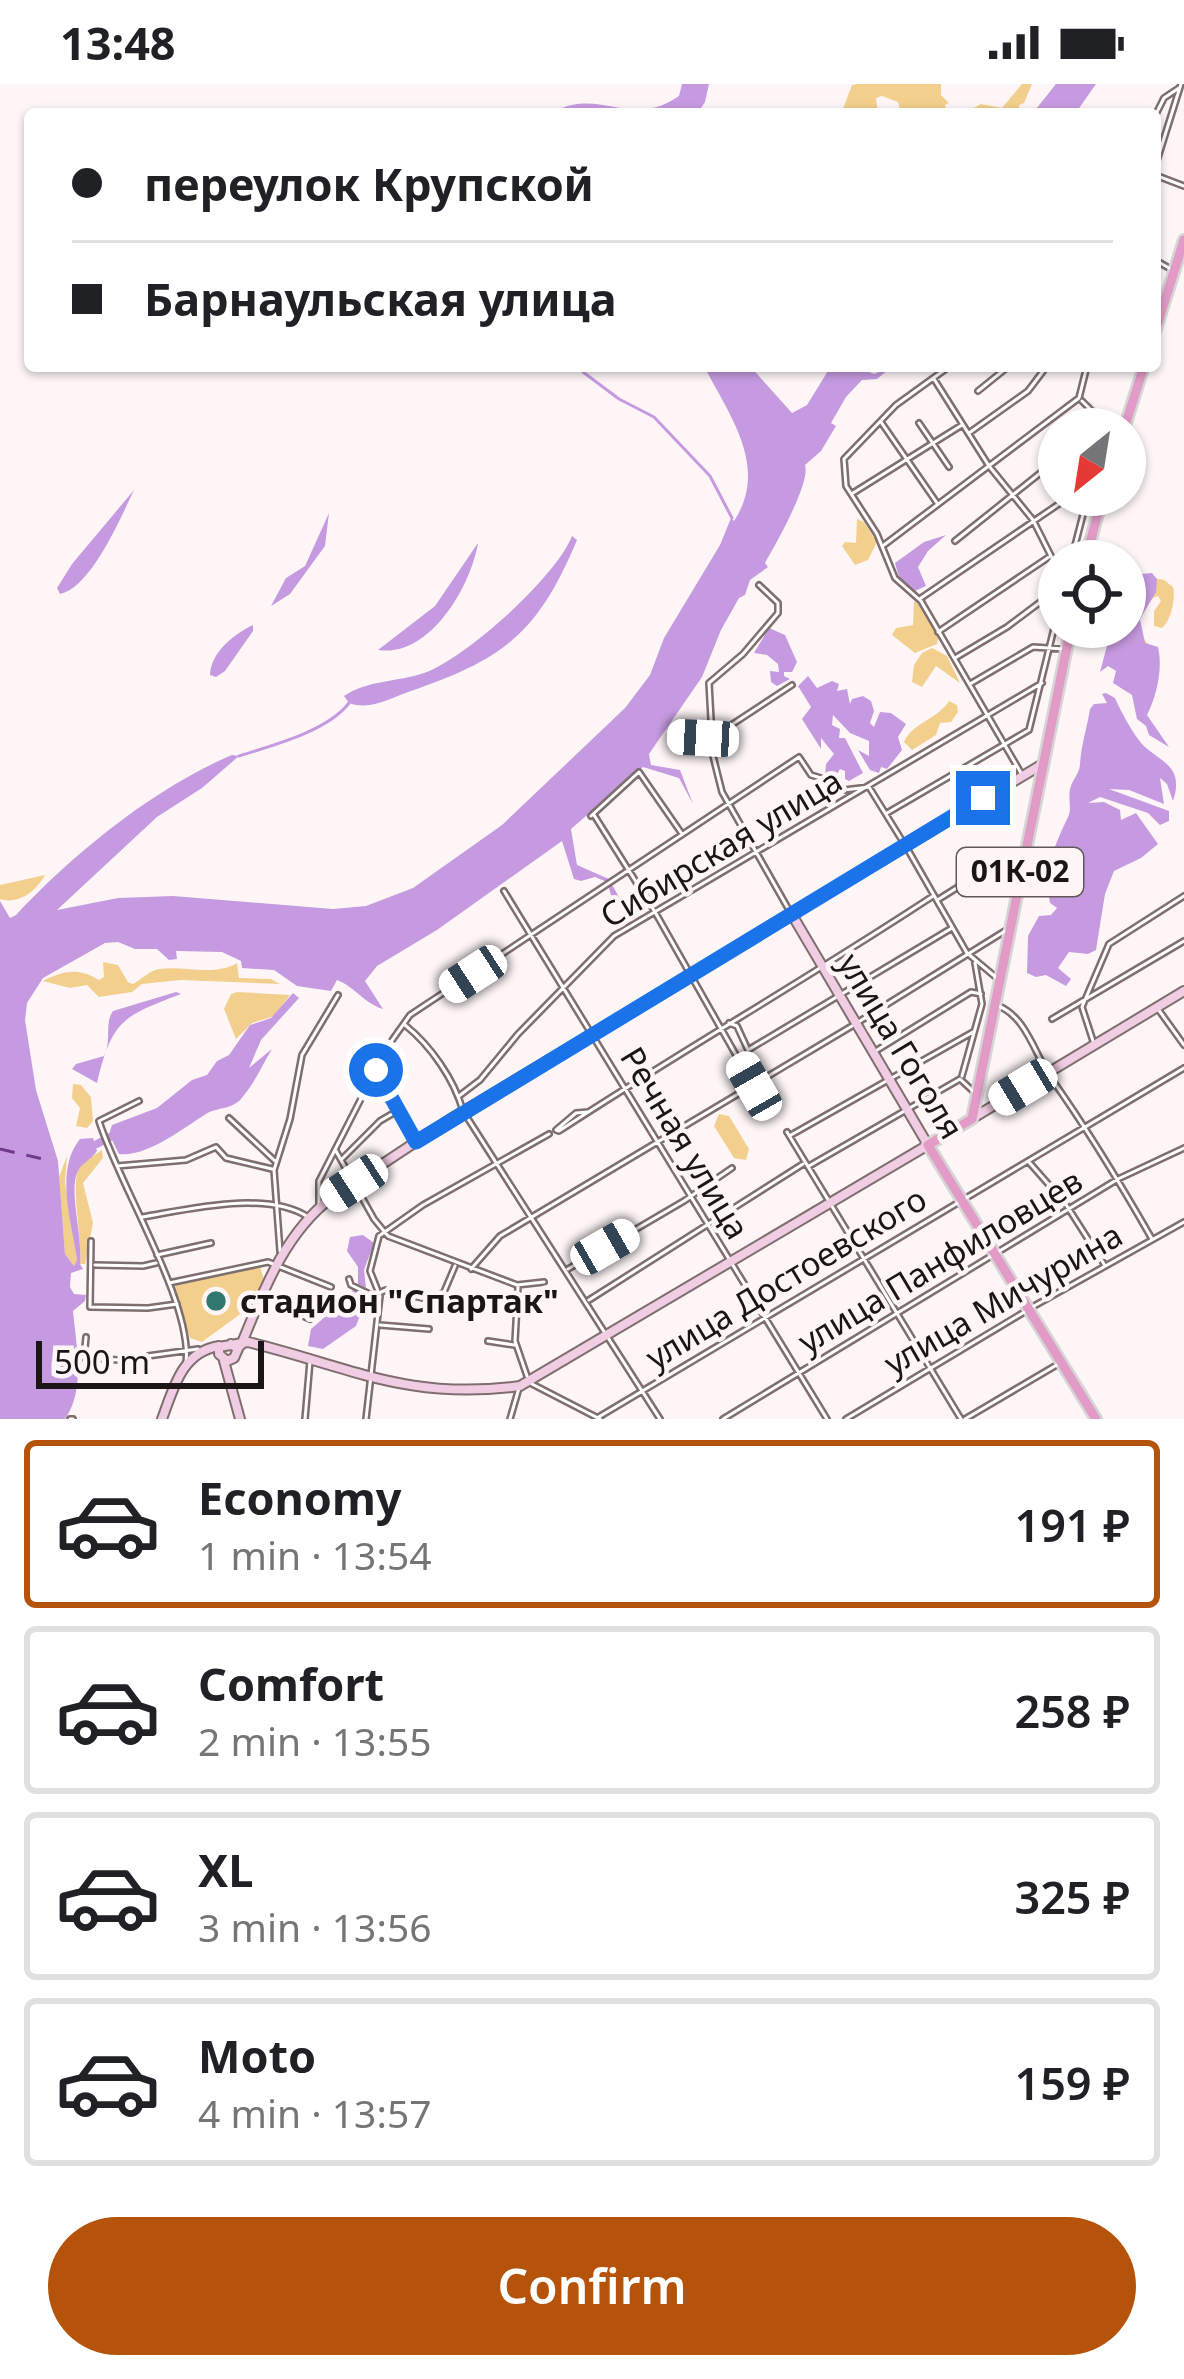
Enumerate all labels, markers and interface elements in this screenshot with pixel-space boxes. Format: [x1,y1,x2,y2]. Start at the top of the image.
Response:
text: 13:48 [60,12,176,73]
text: переулок Крупской [144,153,594,214]
text: Барнаульская улица [144,268,617,329]
north arrow [1038,408,1146,516]
map controls [1038,408,1146,648]
button: locate [1038,540,1146,648]
car [666,718,740,758]
street label: Сибирская улица [591,758,850,938]
route end [956,771,1010,825]
road number: 01К-02 [957,848,1083,896]
car [433,939,513,1009]
street label: улица Гоголя [828,944,975,1147]
street label: Речная улица [610,1038,761,1247]
route start [349,1043,403,1097]
car [720,1046,788,1126]
car [983,1053,1063,1121]
car [314,1148,394,1218]
street label: улица Панфиловцев [789,1158,1090,1363]
street label: улица Достоевского [637,1176,934,1379]
street label: улица Мичурина [875,1212,1130,1385]
car [565,1213,645,1281]
place label: стадион "Спартак" [240,1278,559,1323]
marker: стадион "Спартак" [203,1288,229,1314]
scale bar [36,1335,264,1388]
text: 500 m [54,1339,150,1384]
text: Economy [198,1467,402,1528]
icon: car [54,1470,162,1578]
text: 191 ₽ [1014,1494,1130,1555]
text: 1 min · 13:54 [198,1528,432,1581]
text: Comfort [198,1653,384,1714]
icon: car [54,1656,162,1764]
text: 258 ₽ [1014,1680,1130,1741]
text: 2 min · 13:55 [198,1714,432,1767]
text: XL [198,1839,253,1900]
icon: car [54,1842,162,1950]
text: 325 ₽ [1014,1866,1130,1927]
text: 3 min · 13:56 [198,1900,432,1953]
text: Moto [198,2025,316,2086]
icon: car [54,2028,162,2136]
text: 159 ₽ [1014,2052,1130,2113]
text: 4 min · 13:57 [198,2086,432,2139]
button: Confirm [48,2217,1136,2355]

